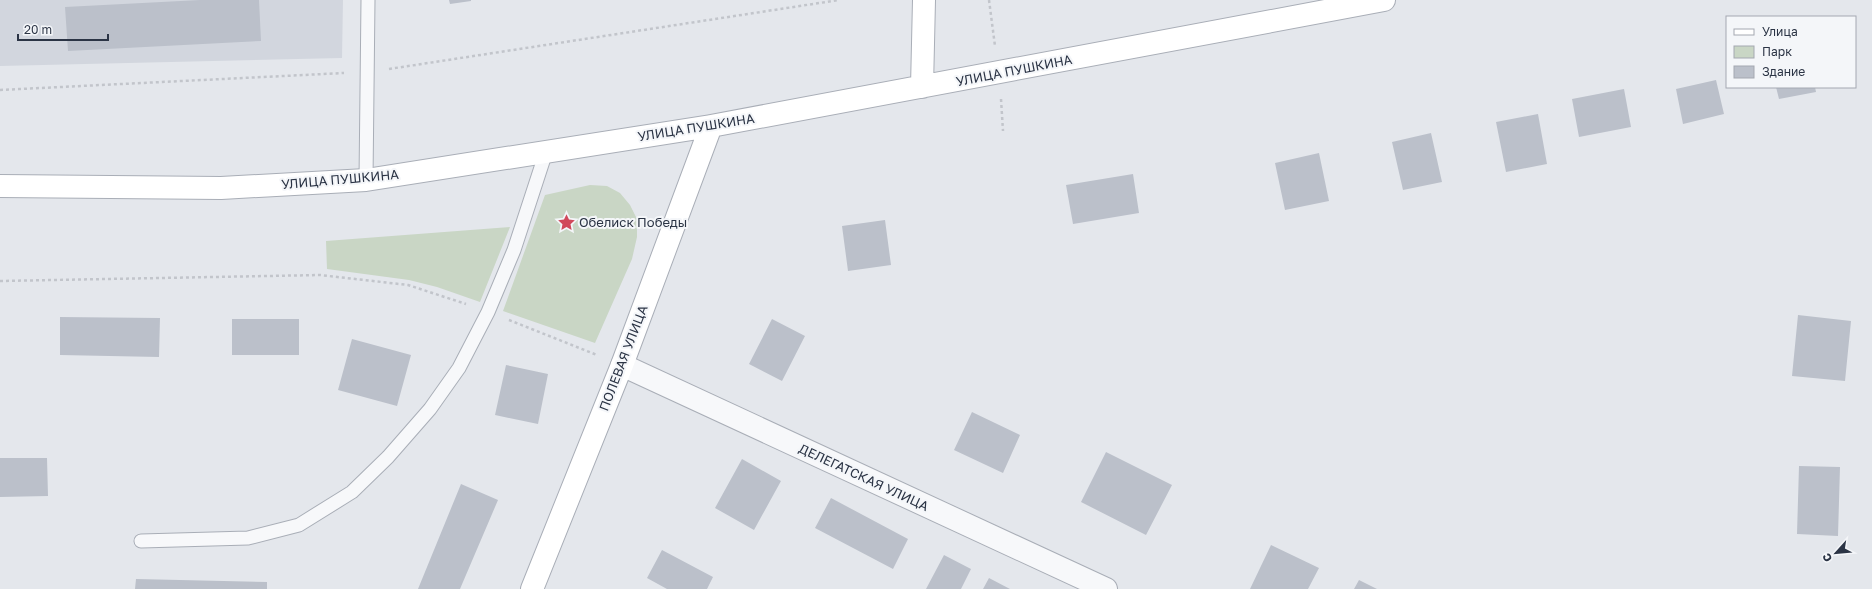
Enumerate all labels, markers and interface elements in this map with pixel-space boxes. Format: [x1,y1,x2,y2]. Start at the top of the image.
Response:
scale bar [18,16,108,42]
legend [1726,16,1856,88]
text: 20 m [24,22,52,37]
text: Улица [1762,24,1798,39]
text: Парк [1762,44,1792,59]
street label: УЛИЦА ПУШКИНА [955,51,1074,89]
text: Здание [1762,64,1805,79]
street label: УЛИЦА ПУШКИНА [636,110,756,144]
street label: УЛИЦА ПУШКИНА [281,166,400,192]
place icon: Обелиск Победы [556,212,576,232]
place label: Обелиск Победы [579,214,687,230]
street label: ПОЛЕВАЯ УЛИЦА [595,303,651,413]
street label: ДЕЛЕГАТСКАЯ УЛИЦА [797,440,932,514]
north arrow [1816,533,1856,573]
text: С [1819,551,1834,564]

